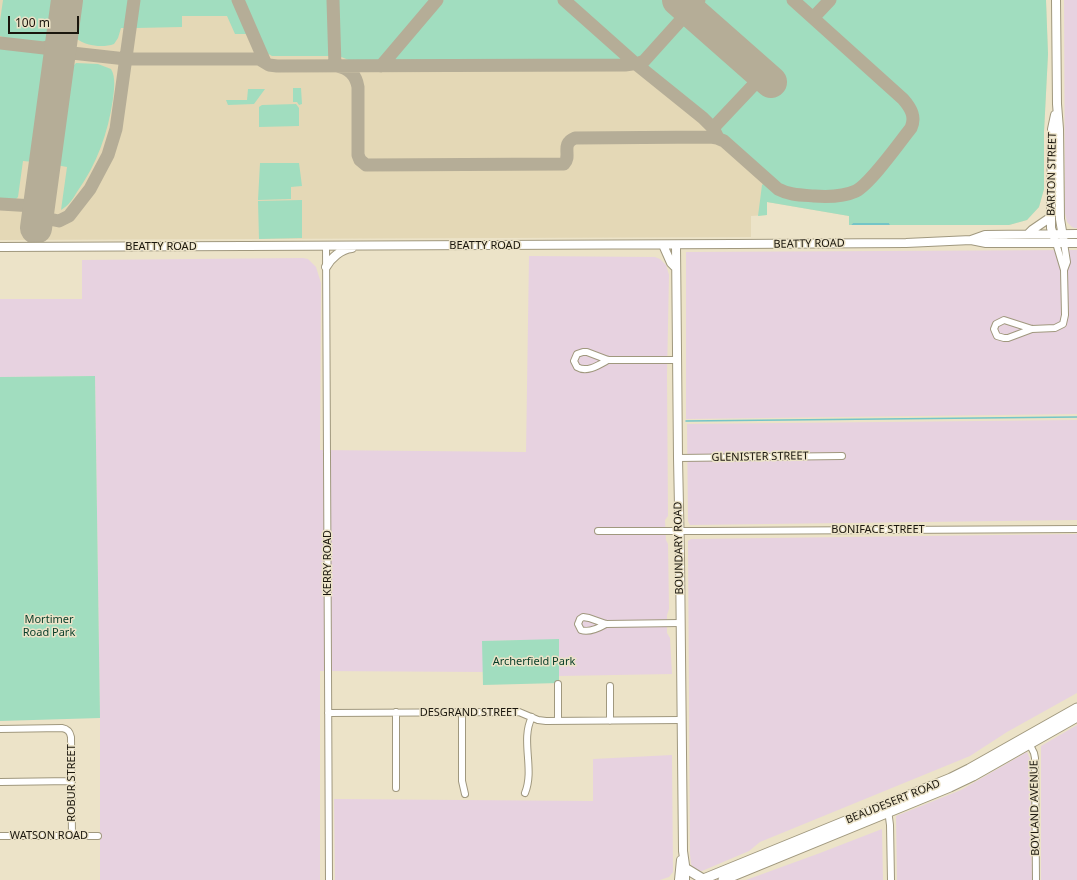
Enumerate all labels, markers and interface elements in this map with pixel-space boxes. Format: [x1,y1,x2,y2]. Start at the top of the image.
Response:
scale bar [10,8,81,34]
text: 100 m [15,14,50,31]
street label: BARTON STREET [1045,132,1059,216]
street label: BEATTY ROAD [773,237,845,251]
street label: BEATTY ROAD [449,239,521,253]
street label: BEATTY ROAD [125,240,197,254]
street label: GLENISTER STREET [711,450,809,464]
street label: BOUNDARY ROAD [672,501,686,595]
street label: BONIFACE STREET [831,523,925,537]
street label: KERRY ROAD [321,530,335,596]
park label: Mortimer Road Park [23,613,75,639]
park label: Archerfield Park [493,655,575,669]
street label: DESGRAND STREET [420,706,518,720]
street label: ROBUR STREET [65,744,79,822]
street label: BOYLAND AVENUE [1028,760,1042,856]
street label: BEAUDESERT ROAD [844,777,942,827]
street label: WATSON ROAD [10,829,88,843]

